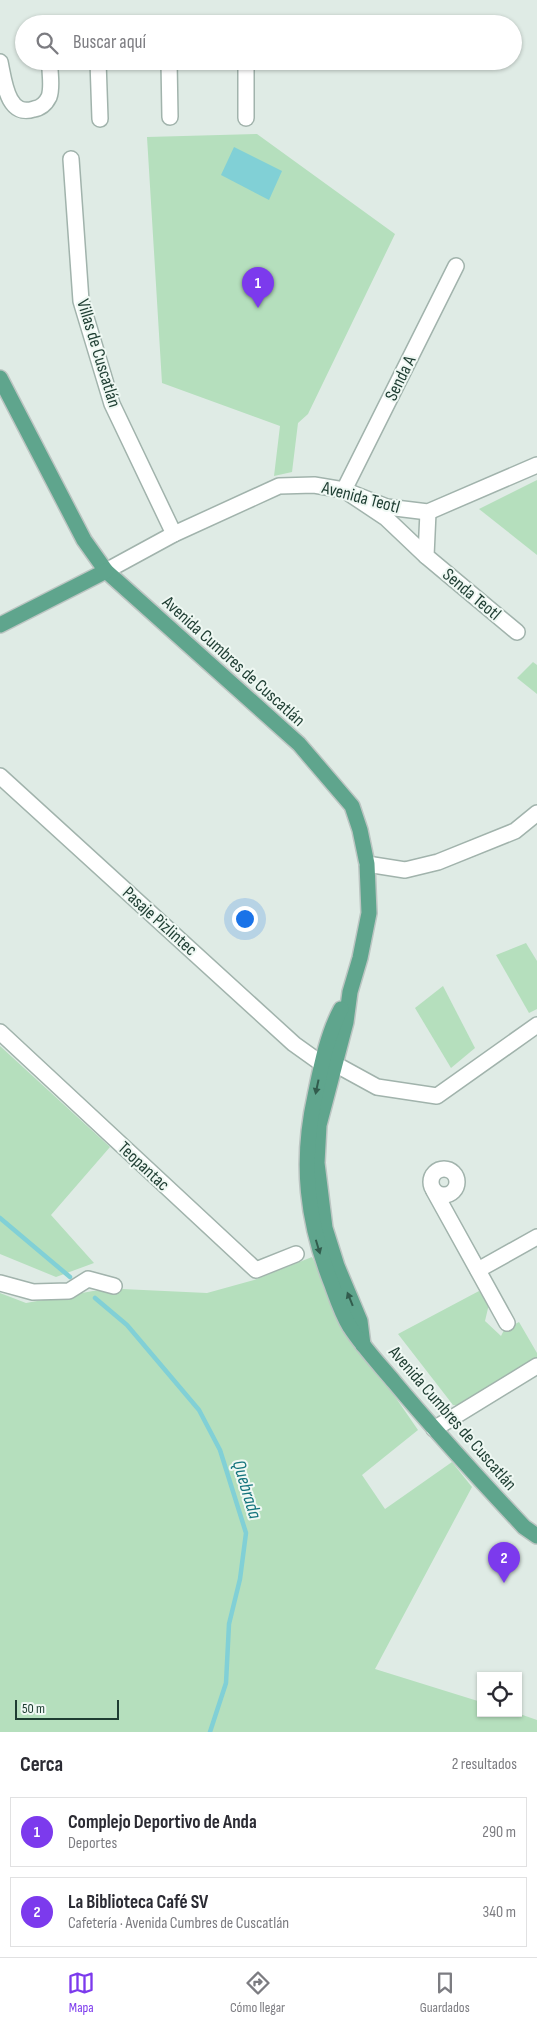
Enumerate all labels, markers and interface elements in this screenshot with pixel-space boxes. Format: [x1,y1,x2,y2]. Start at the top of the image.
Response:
search box [15,15,522,70]
icon: search [33,29,61,57]
text: Buscar aquí [73,31,146,54]
pin: 1 [242,267,274,308]
street label: Villas de Cuscatlán [72,297,125,410]
street label: Senda A [381,352,420,404]
street label: Avenida Teotl [319,477,402,518]
street label: Senda Teotl [438,564,505,625]
street label: Avenida Cumbres de Cuscatlán [157,591,309,731]
street label: Pasaje Pizlintec [118,882,201,960]
your location [232,906,258,932]
one-way arrow [313,1079,321,1095]
street label: Teopantac [114,1137,174,1195]
one-way arrow [315,1240,323,1255]
one-way arrow [346,1291,353,1306]
street label: Avenida Cumbres de Cuscatlán [384,1341,521,1495]
water label: Quebrada [227,1457,266,1522]
pin: 2 [488,1542,520,1583]
map controls [477,1672,522,1717]
button: locate [477,1672,522,1717]
scale bar [15,1697,119,1720]
text: 50 m [22,1700,45,1717]
text: Cerca [20,1752,63,1777]
text: 2 resultados [452,1755,517,1774]
text: Complejo Deportivo de Anda [68,1811,257,1834]
text: 1 [34,1823,40,1842]
text: 290 m [482,1823,516,1842]
text: Deportes [68,1834,117,1853]
text: La Biblioteca Café SV [68,1891,208,1914]
text: 2 [33,1903,41,1922]
text: 340 m [483,1903,516,1922]
text: Cafetería · Avenida Cumbres de Cuscatlán [68,1914,289,1933]
tab: Mapa [67,1969,95,2016]
tab: Cómo llegar [230,1969,285,2016]
tab: Guardados [420,1969,470,2016]

